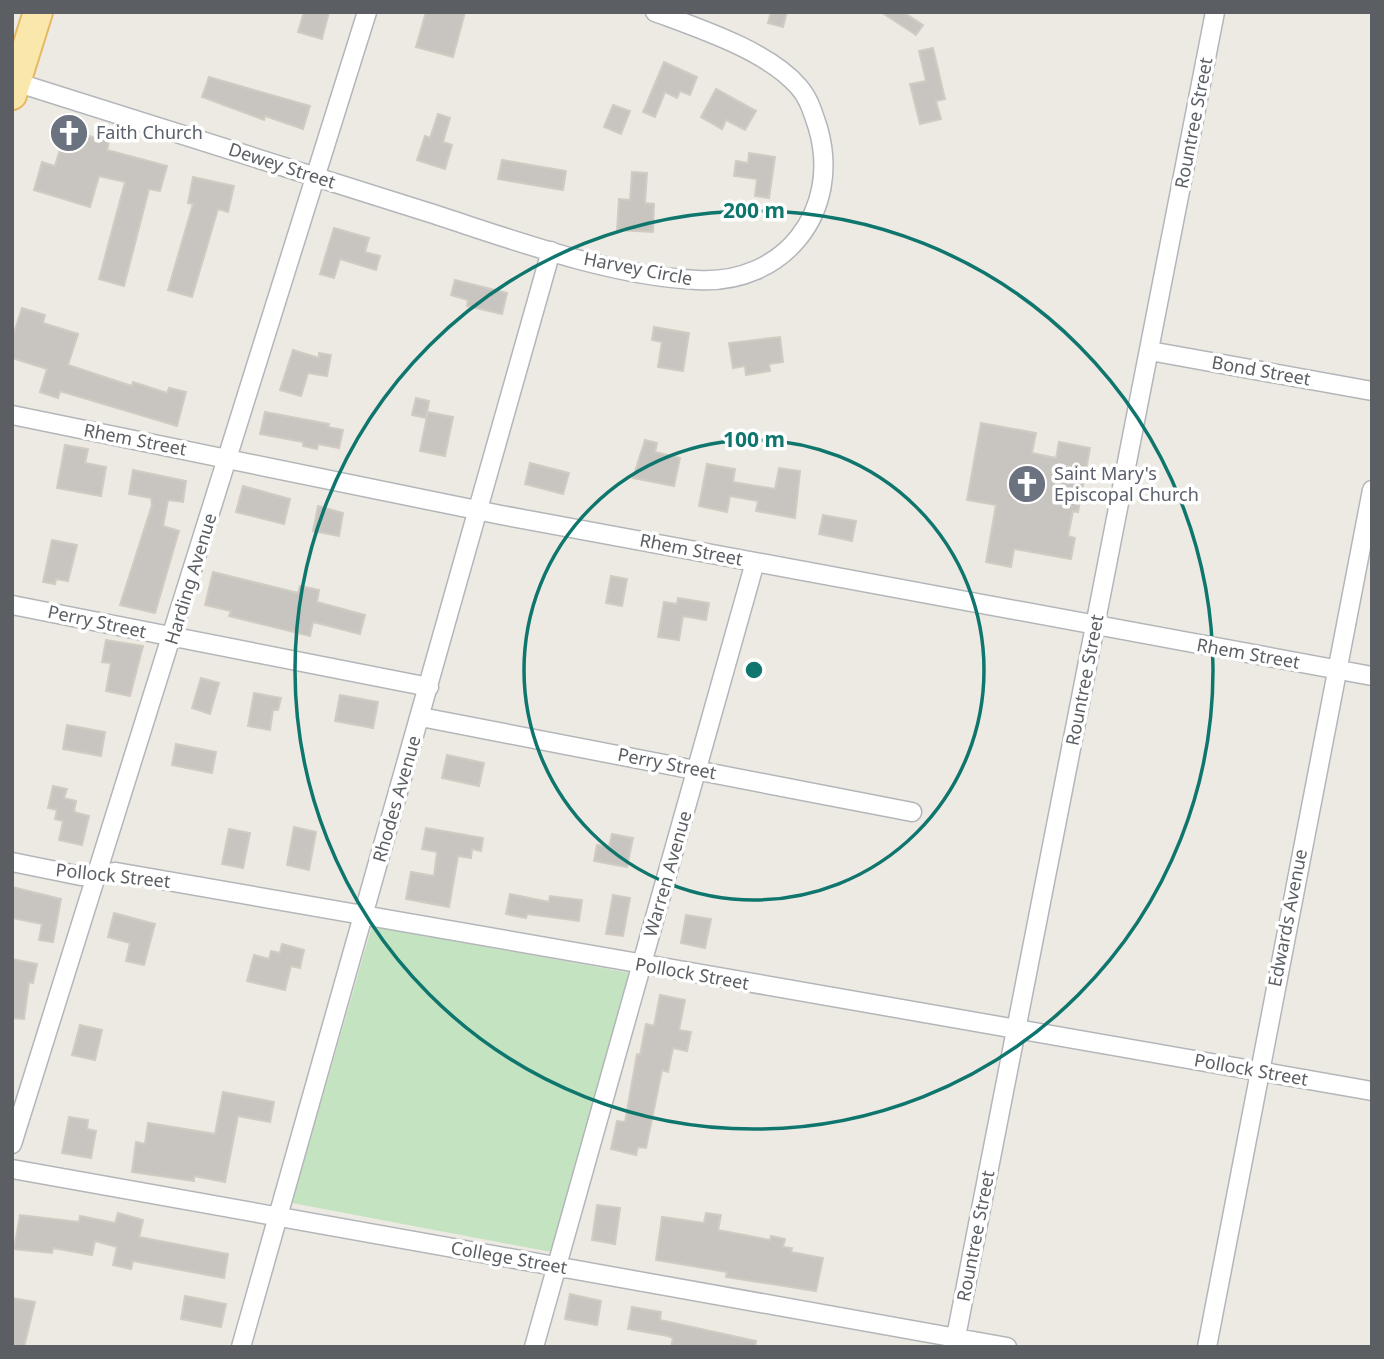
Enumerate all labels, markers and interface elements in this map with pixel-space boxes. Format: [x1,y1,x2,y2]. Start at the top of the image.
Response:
street label: Rountree Street [1169,55,1218,190]
church icon: Faith Church [48,112,90,154]
place label: Faith Church [96,120,203,144]
street label: Dewey Street [226,136,339,194]
text: 200 m [723,196,785,224]
street label: Harvey Circle [582,246,695,290]
street label: Bond Street [1210,350,1313,391]
street label: Rhem Street [82,417,189,461]
text: 100 m [723,425,785,453]
place label: Saint Mary's Episcopal Church [1054,461,1199,506]
church icon: Saint Mary's Episcopal Church [1006,463,1048,505]
street label: Harding Avenue [159,510,221,647]
street label: Rhem Street [638,527,745,571]
street label: Perry Street [46,599,149,643]
street label: Rountree Street [1060,612,1109,747]
street label: Rhem Street [1195,632,1302,674]
centre of rings [742,658,766,682]
street label: Rhodes Avenue [366,732,426,865]
street label: Perry Street [616,742,719,784]
street label: Warren Avenue [638,808,697,940]
street label: Edwards Avenue [1262,847,1312,989]
street label: Pollock Street [55,857,172,893]
street label: Pollock Street [633,951,751,995]
street label: Pollock Street [1192,1047,1310,1091]
street label: Rountree Street [951,1168,1000,1303]
street label: College Street [449,1235,570,1279]

